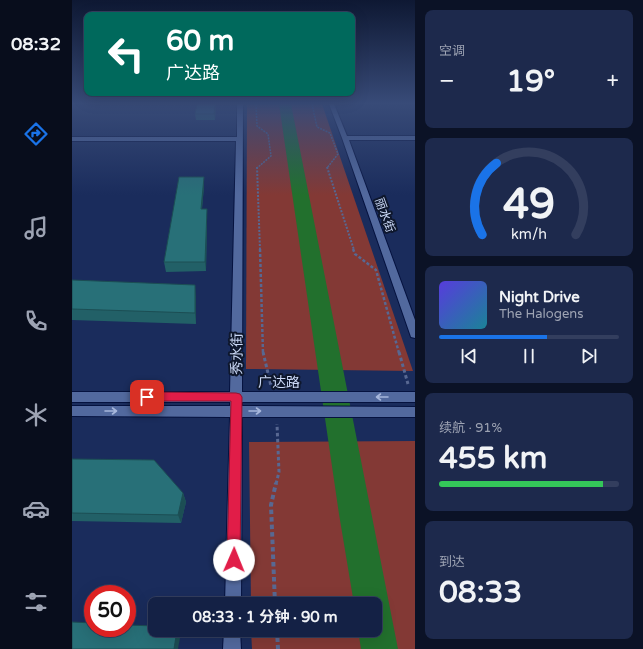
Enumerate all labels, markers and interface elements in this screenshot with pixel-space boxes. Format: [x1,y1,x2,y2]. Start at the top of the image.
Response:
text: 60 m [166,24,234,58]
icon: left [100,28,152,80]
text: 08:32 [11,33,61,55]
text: 空调 [439,43,465,59]
text: 广达路 [166,62,220,84]
text: 19° [506,63,555,100]
text: − [439,68,455,94]
text: + [607,68,619,94]
icon: directions [22,120,50,148]
text: 49 [503,179,555,229]
street label: 丽水街 [372,196,398,234]
icon: music [22,214,50,242]
text: km/h [511,225,547,242]
text: Night Drive [499,288,580,306]
text: The Halogens [499,306,583,322]
icon: phone [22,307,50,335]
street label: 秀水街 [228,333,246,375]
icon: previous [458,345,480,367]
icon: pause [518,345,540,367]
icon: next [578,345,600,367]
street label: 广达路 [258,374,300,391]
pin [130,380,164,414]
icon: arrive [136,386,158,408]
one-way arrow [376,393,389,401]
icon: climate [22,401,50,429]
one-way arrow [104,407,117,415]
one-way arrow [248,408,261,415]
text: 续航 · 91% [439,420,502,436]
text: 455 km [439,440,547,477]
icon: car [22,495,50,523]
position arrow [213,539,255,581]
text: 到达 [439,554,465,570]
text: 08:33 [439,574,522,611]
speed limit sign: 50 [84,585,136,637]
icon: filters [22,588,50,616]
text: 08:33 · 1 分钟 · 90 m [193,608,337,626]

